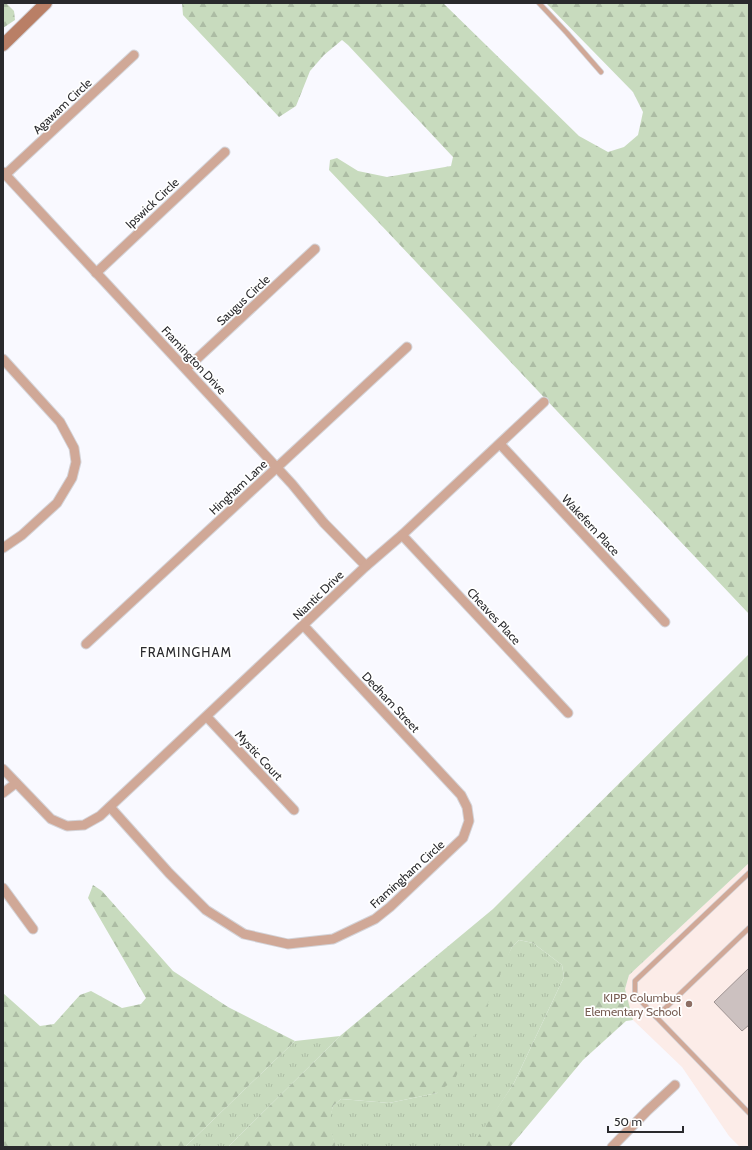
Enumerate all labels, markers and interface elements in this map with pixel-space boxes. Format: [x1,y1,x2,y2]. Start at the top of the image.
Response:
street label: Agawam Circle [30,75,94,137]
street label: Ipswick Circle [122,174,182,232]
street label: Saugus Circle [213,272,273,328]
street label: Framington Drive [159,323,229,397]
street label: Hingham Lane [206,456,270,518]
street label: Wakefern Place [559,491,623,559]
street label: Niantic Drive [289,567,347,623]
street label: Cheaves Place [464,585,524,647]
district label: FRAMINGHAM [140,644,232,660]
street label: Dedham Street [359,668,423,736]
street label: Mystic Court [232,727,286,783]
street label: Framingham Circle [367,837,447,911]
place label: KIPP Columbus Elementary School [585,990,681,1019]
marker: KIPP Columbus Elementary School [684,999,694,1009]
scale bar [608,1108,683,1134]
text: 50 m [614,1114,642,1129]

